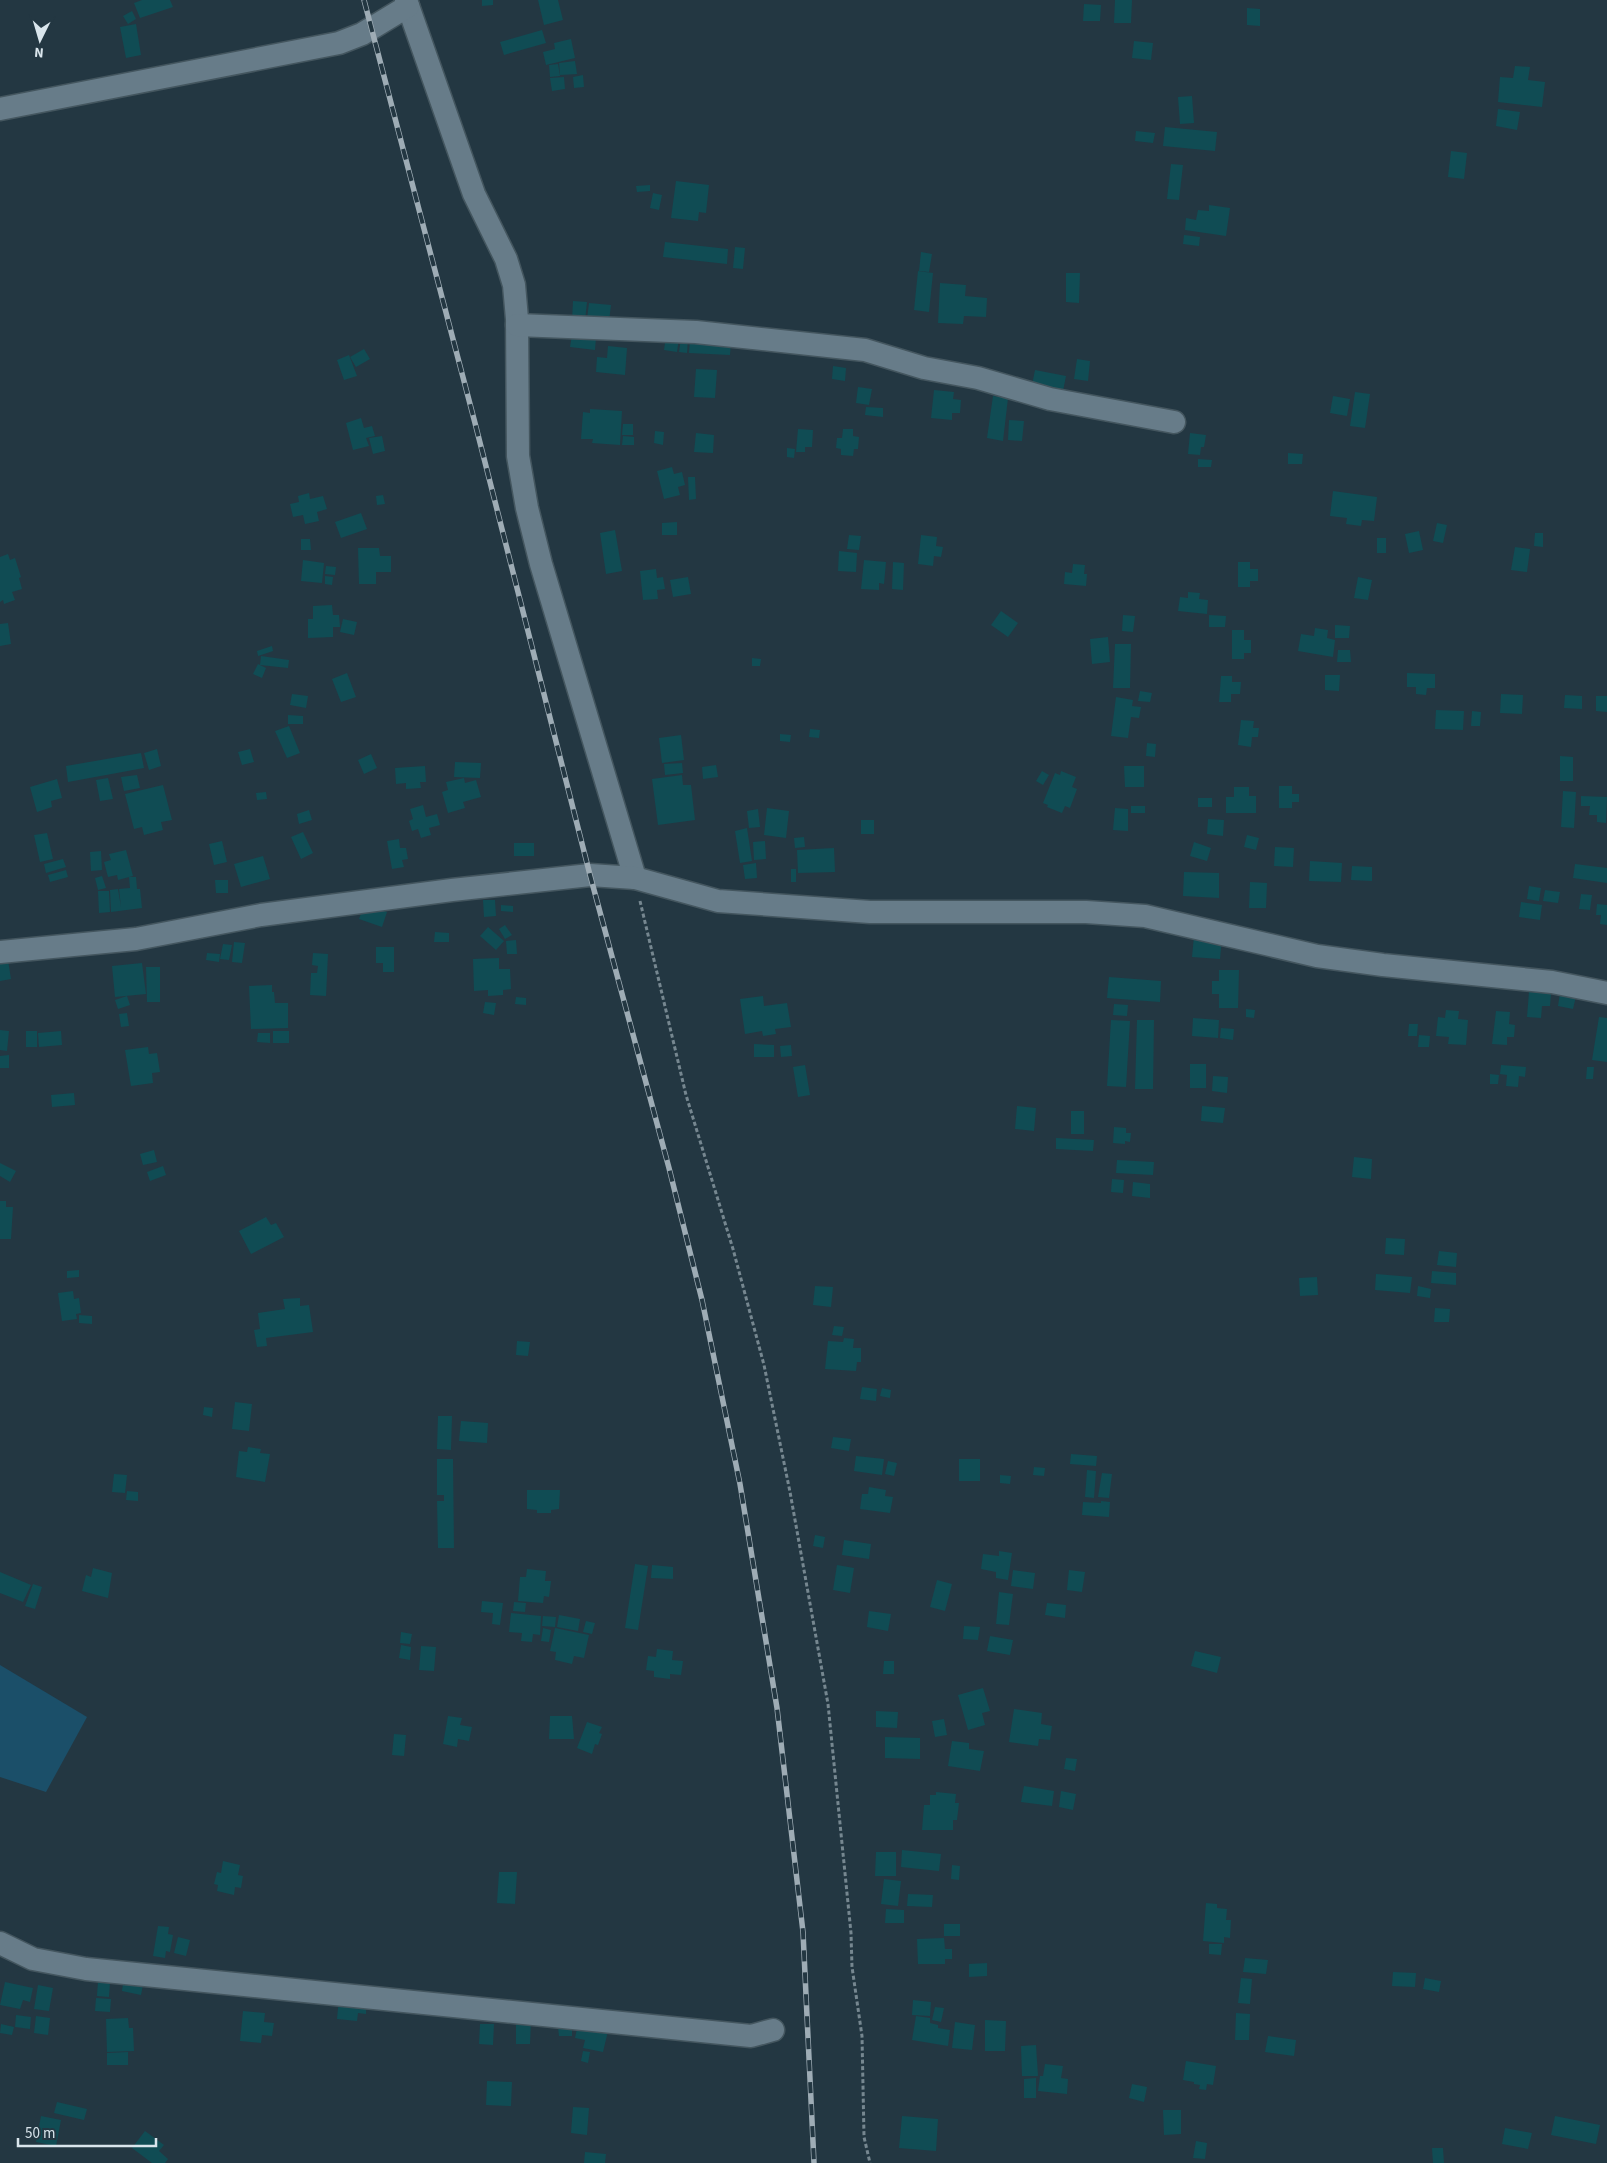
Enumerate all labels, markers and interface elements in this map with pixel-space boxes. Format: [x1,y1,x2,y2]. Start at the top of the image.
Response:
north arrow [15,15,65,65]
text: N [33,42,44,62]
scale bar [18,2116,155,2148]
text: 50 m [25,2123,55,2144]

